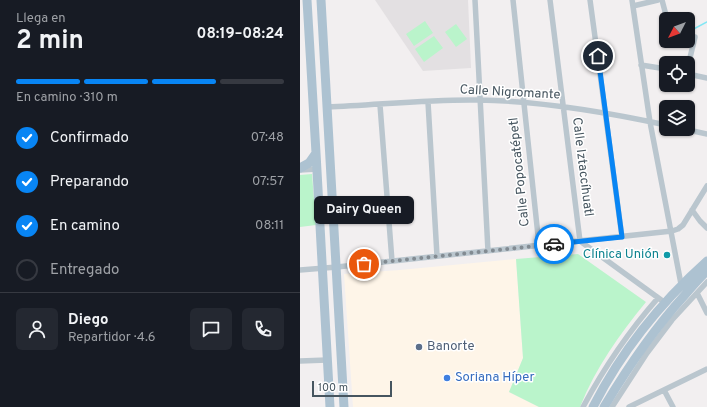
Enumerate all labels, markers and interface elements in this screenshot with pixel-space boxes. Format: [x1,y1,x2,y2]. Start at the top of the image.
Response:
text: Llega en [16,11,66,27]
north arrow [659,12,695,48]
map controls [659,12,695,136]
text: 2 min [16,25,84,58]
text: 08:19–08:24 [197,25,284,44]
pin [581,39,615,73]
icon: home [587,45,609,67]
button: locate [659,56,695,92]
street label: Calle Nigromante [459,82,561,104]
text: En camino · 310 m [16,90,118,106]
button: layers [659,100,695,136]
street label: Calle Iztaccíhuatl [568,116,596,218]
street label: Calle Popocatépetl [506,117,534,227]
icon: check [16,127,38,149]
text: Confirmado [50,129,129,148]
text: 07:48 [251,130,284,146]
icon: check [16,171,38,193]
text: Preparando [50,173,129,192]
text: 07:57 [252,174,284,190]
callout: Dairy Queen [314,196,414,224]
text: Dairy Queen [326,202,402,218]
icon: check [16,215,38,237]
text: En camino [50,217,120,236]
text: 08:11 [255,218,284,234]
courier [534,224,574,264]
icon: car [543,233,565,255]
pin [347,247,381,281]
place label: Clínica Unión [583,247,659,263]
marker: Clínica Unión [662,250,672,260]
icon: bag [353,253,375,275]
text: Entregado [50,261,119,280]
button: person [16,308,58,350]
button: chat [190,308,232,350]
button: phone [242,308,284,350]
text: Diego [68,311,109,330]
text: Repartidor · 4.6 [68,330,156,346]
place label: Banorte [427,339,474,355]
marker: Banorte [414,342,424,352]
place label: Soriana Híper [455,370,534,386]
marker: Soriana Híper [442,373,452,383]
scale bar [312,379,392,398]
text: 100 m [318,381,348,395]

